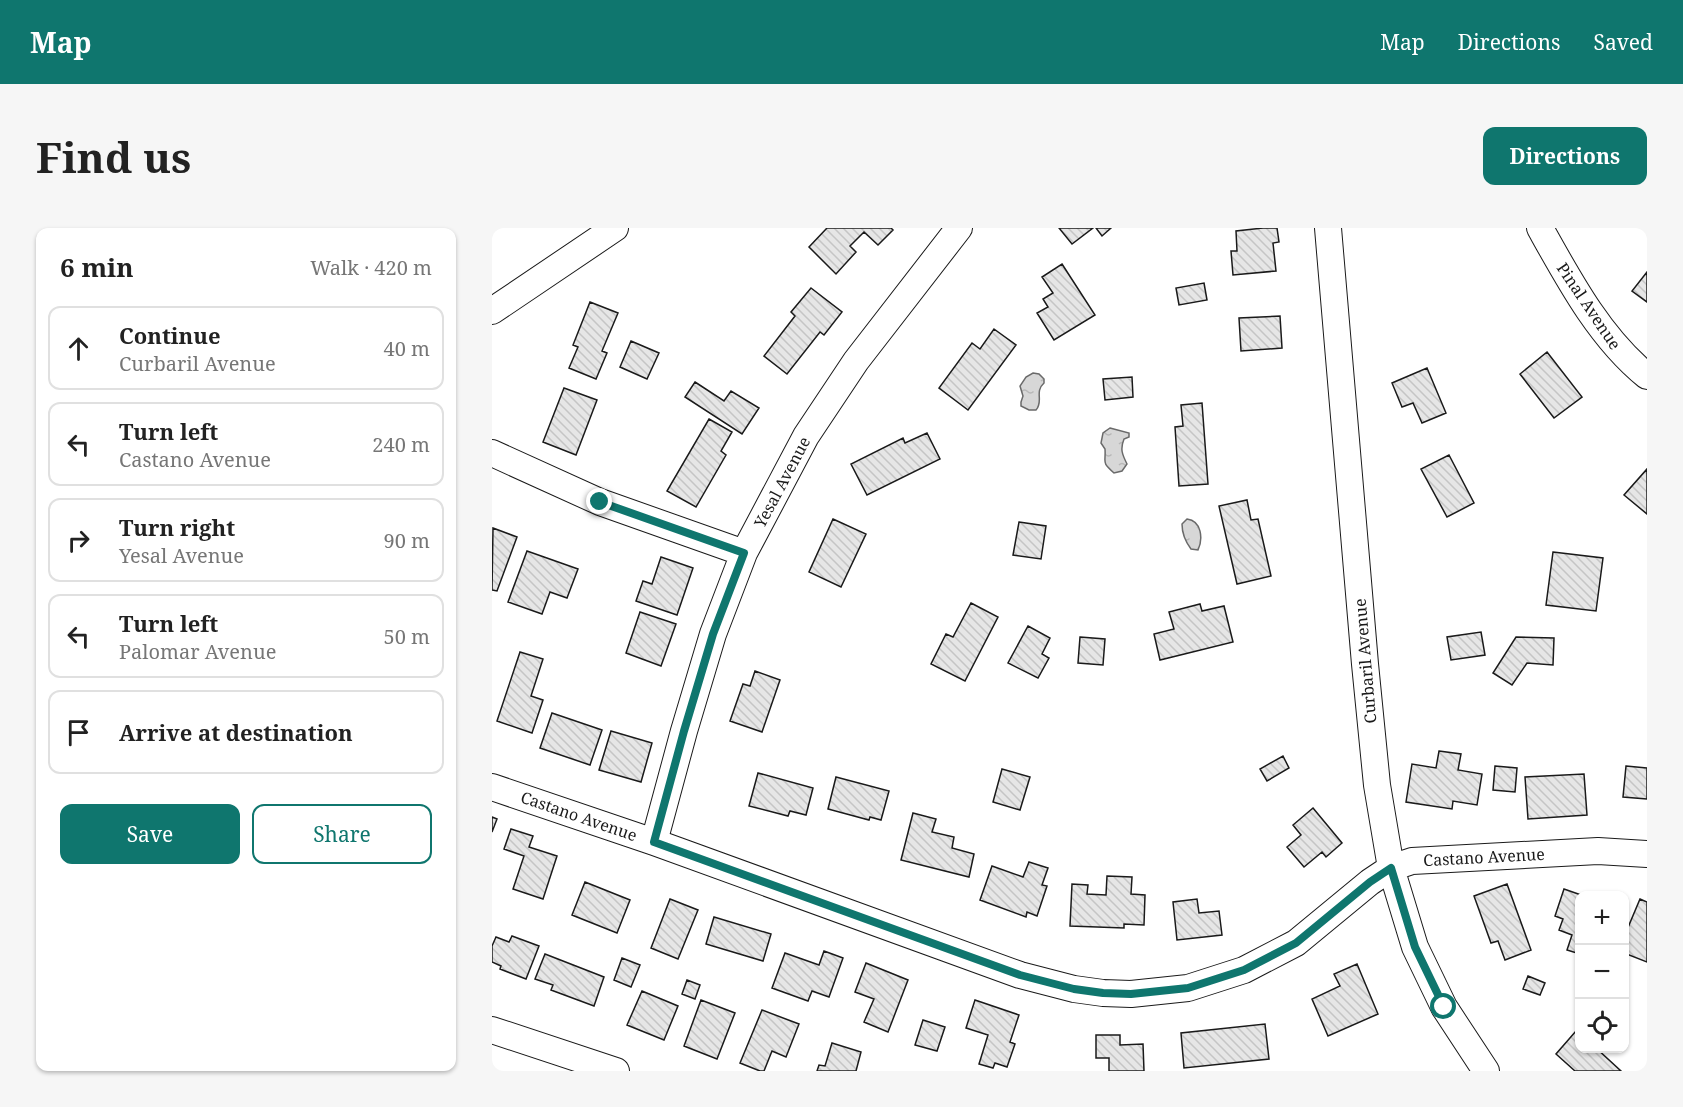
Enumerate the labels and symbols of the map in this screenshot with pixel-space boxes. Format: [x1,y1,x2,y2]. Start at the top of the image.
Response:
street label: Pinal Avenue [1552,258,1626,354]
street label: Yesal Avenue [748,433,815,532]
route end [586,488,612,514]
street label: Curbaril Avenue [1349,598,1381,724]
street label: Castano Avenue [518,786,640,846]
street label: Castano Avenue [1423,843,1545,871]
route start [1430,993,1456,1019]

